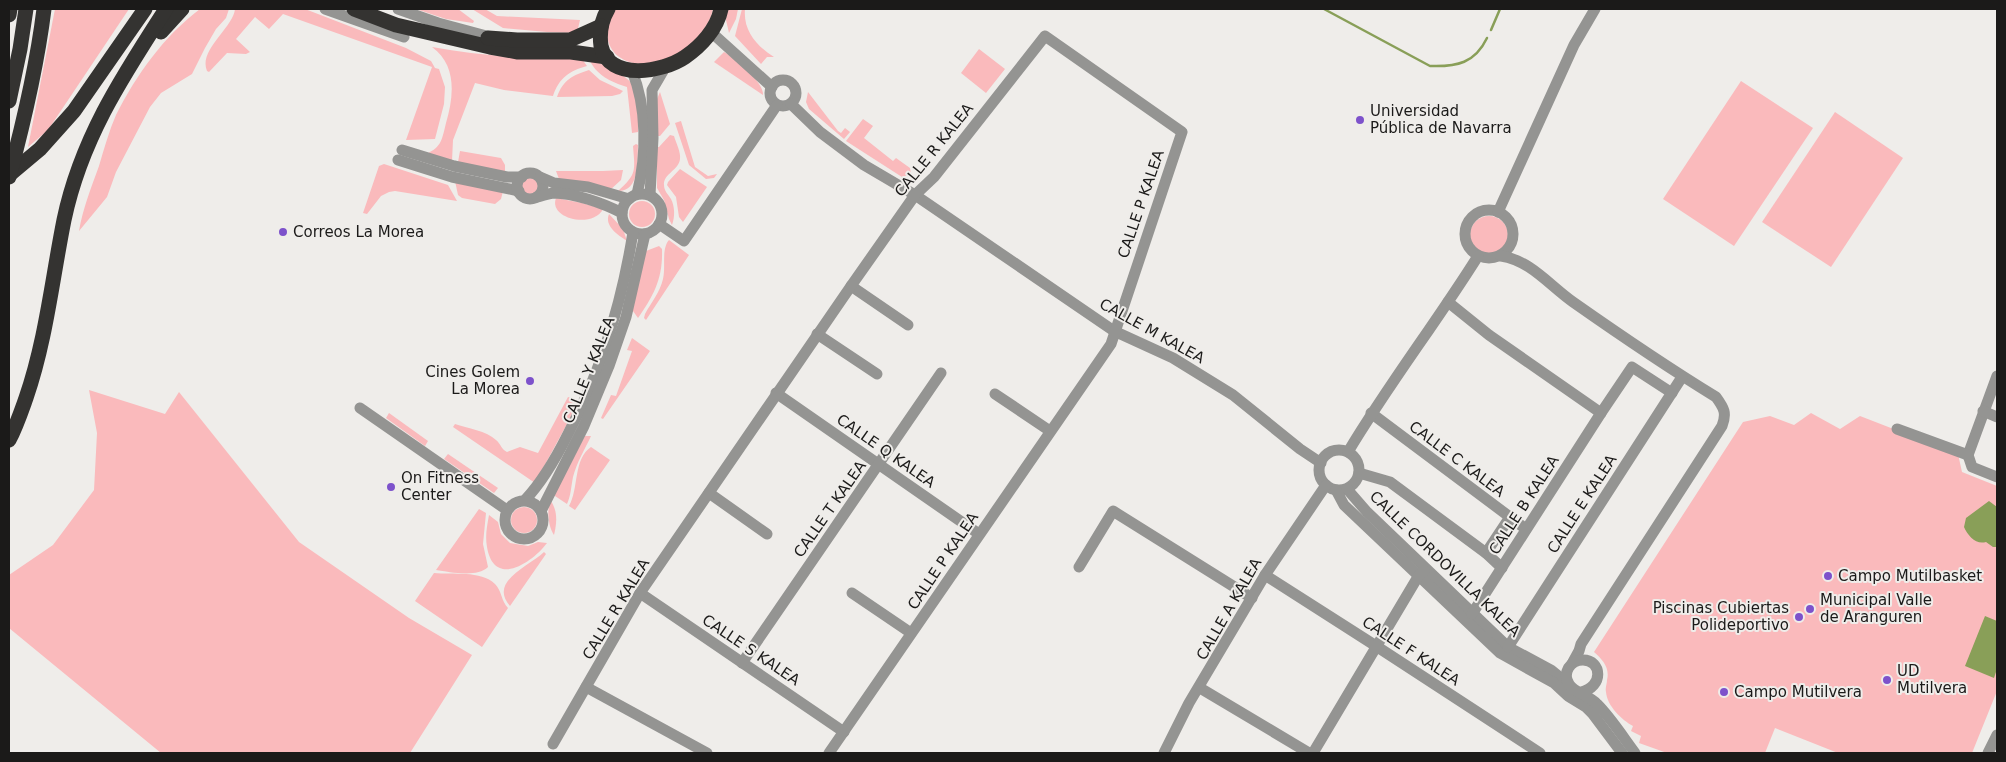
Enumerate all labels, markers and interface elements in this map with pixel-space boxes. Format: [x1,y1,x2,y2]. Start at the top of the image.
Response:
street label: CALLE R KALEA [891,99,978,200]
place label: Universidad Pública de Navarra [1370,102,1512,137]
marker: Universidad Pública de Navarra [1354,114,1366,126]
street label: CALLE P KALEA [1114,147,1168,261]
place label: Correos La Morea [293,223,424,241]
marker: Correos La Morea [277,226,289,238]
street label: CALLE M KALEA [1096,295,1208,368]
street label: CALLE Y KALEA [559,313,619,426]
place label: Cines Golem La Morea [425,363,520,398]
marker: Cines Golem La Morea [524,375,536,387]
street label: CALLE Q KALEA [833,410,939,492]
street label: CALLE C KALEA [1406,417,1509,501]
street label: CALLE B KALEA [1485,451,1563,558]
street label: CALLE E KALEA [1543,451,1621,557]
street label: CALLE T KALEA [790,457,870,561]
place label: On Fitness Center [401,469,479,504]
marker: On Fitness Center [385,481,397,493]
street label: CALLE CORDOVILLA KALEA [1366,487,1525,641]
street label: CALLE P KALEA [904,508,983,613]
street label: CALLE A KALEA [1193,554,1266,663]
street label: CALLE R KALEA [579,555,654,663]
place label: Campo Mutilbasket [1838,567,1982,585]
marker: Campo Mutilbasket [1822,570,1834,582]
place label: Municipal Valle de Aranguren [1820,591,1932,626]
place label: Piscinas Cubiertas Polideportivo [1653,599,1789,634]
marker: Municipal Valle de Aranguren [1804,603,1816,615]
street label: CALLE S KALEA [699,611,804,690]
marker: Piscinas Cubiertas Polideportivo [1793,611,1805,623]
street label: CALLE F KALEA [1359,613,1464,690]
place label: UD Mutilvera [1897,662,1967,697]
marker: UD Mutilvera [1881,674,1893,686]
place label: Campo Mutilvera [1734,683,1862,701]
marker: Campo Mutilvera [1718,686,1730,698]

